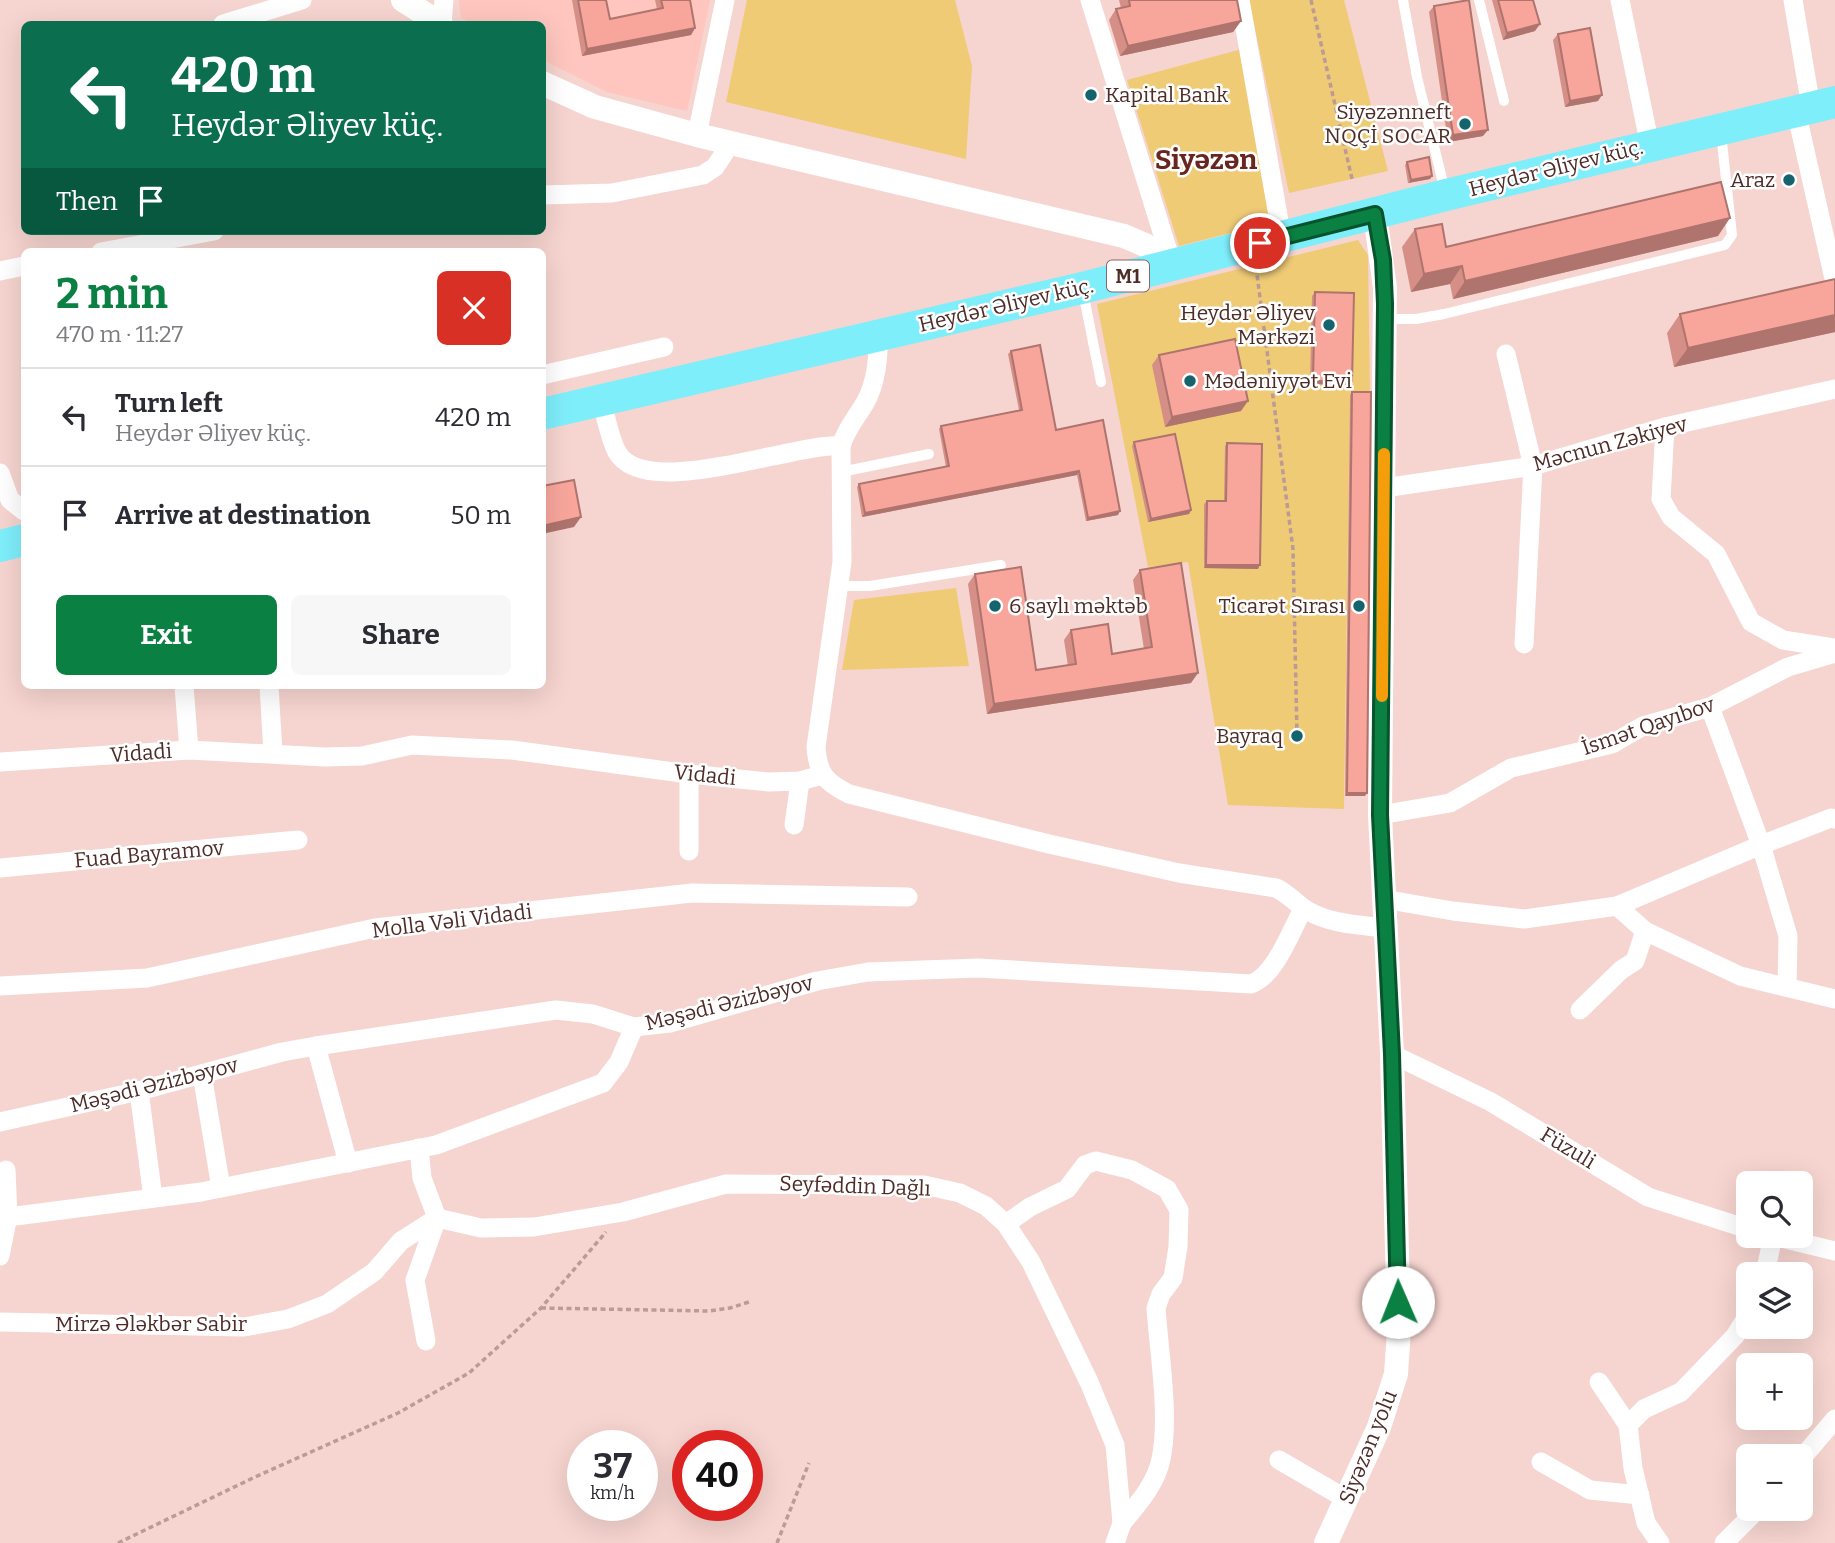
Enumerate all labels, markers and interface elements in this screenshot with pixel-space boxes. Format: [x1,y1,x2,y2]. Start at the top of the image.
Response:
text: 420 m [171,46,315,105]
icon: left [56,49,147,140]
place label: Kapital Bank [1105,82,1228,108]
marker: Kapital Bank [1083,87,1099,103]
place label: Siyəzənneft NQÇİ SOCAR [1324,99,1451,149]
text: Heydər Əliyev küç. [171,106,443,144]
marker: Siyəzənneft NQÇİ SOCAR [1457,116,1473,132]
street label: Heydər Əliyev küç. [1466,134,1646,202]
district label: Siyəzən [1155,143,1257,176]
place label: Araz [1730,167,1775,193]
marker: Araz [1781,172,1797,188]
icon: arrive [132,182,170,220]
text: Then [56,186,118,217]
pin [1230,213,1290,273]
icon: arrive [1241,224,1279,262]
road number: M1 [1107,260,1149,292]
text: 2 min [56,269,168,319]
button: close [437,271,511,345]
street label: Heydər Əliyev küç. [916,272,1096,338]
place label: Heydər Əliyev Mərkəzi [1180,300,1316,350]
marker: Heydər Əliyev Mərkəzi [1321,317,1337,333]
text: 470 m · 11:27 [56,320,183,348]
place label: Mədəniyyət Evi [1204,368,1352,394]
marker: Mədəniyyət Evi [1182,373,1198,389]
text: Turn left [115,388,223,419]
icon: left [56,398,94,436]
text: 420 m [435,402,511,433]
street label: Məcnun Zəkiyev [1530,411,1691,477]
text: Heydər Əliyev küç. [115,419,311,447]
icon: arrive [56,496,94,534]
text: Arrive at destination [115,500,370,531]
text: 50 m [450,500,511,531]
place label: 6 saylı məktəb [1009,593,1148,619]
place label: Ticarət Sırası [1218,593,1345,619]
button: Exit [56,595,277,675]
button: Share [291,595,511,675]
marker: 6 saylı məktəb [987,598,1003,614]
marker: Ticarət Sırası [1351,598,1367,614]
street label: İsmət Qayıbov [1578,691,1719,761]
place label: Bayraq [1216,723,1283,749]
marker: Bayraq [1289,728,1305,744]
street label: Vidadi [109,738,173,768]
street label: Vidadi [673,759,737,791]
street label: Fuad Bayramov [73,834,226,874]
street label: Molla Vəli Vidadi [370,898,534,944]
street label: Məşədi Əzizbəyov [642,969,817,1036]
street label: Məşədi Əzizbəyov [67,1051,242,1118]
street label: Füzuli [1536,1121,1600,1175]
street label: Seyfəddin Dağlı [779,1170,931,1202]
map controls [1736,1171,1813,1521]
button: search [1736,1171,1813,1248]
button: layers [1736,1262,1813,1339]
position arrow [1361,1265,1435,1339]
street label: Mirzə Ələkbər Sabir [55,1311,247,1337]
button: + [1736,1353,1813,1430]
street label: Siyəzən yolu [1333,1386,1403,1508]
speed limit sign: 40 [672,1430,763,1521]
button: − [1736,1444,1813,1521]
text: 37 [593,1445,632,1487]
text: km/h [590,1482,635,1504]

